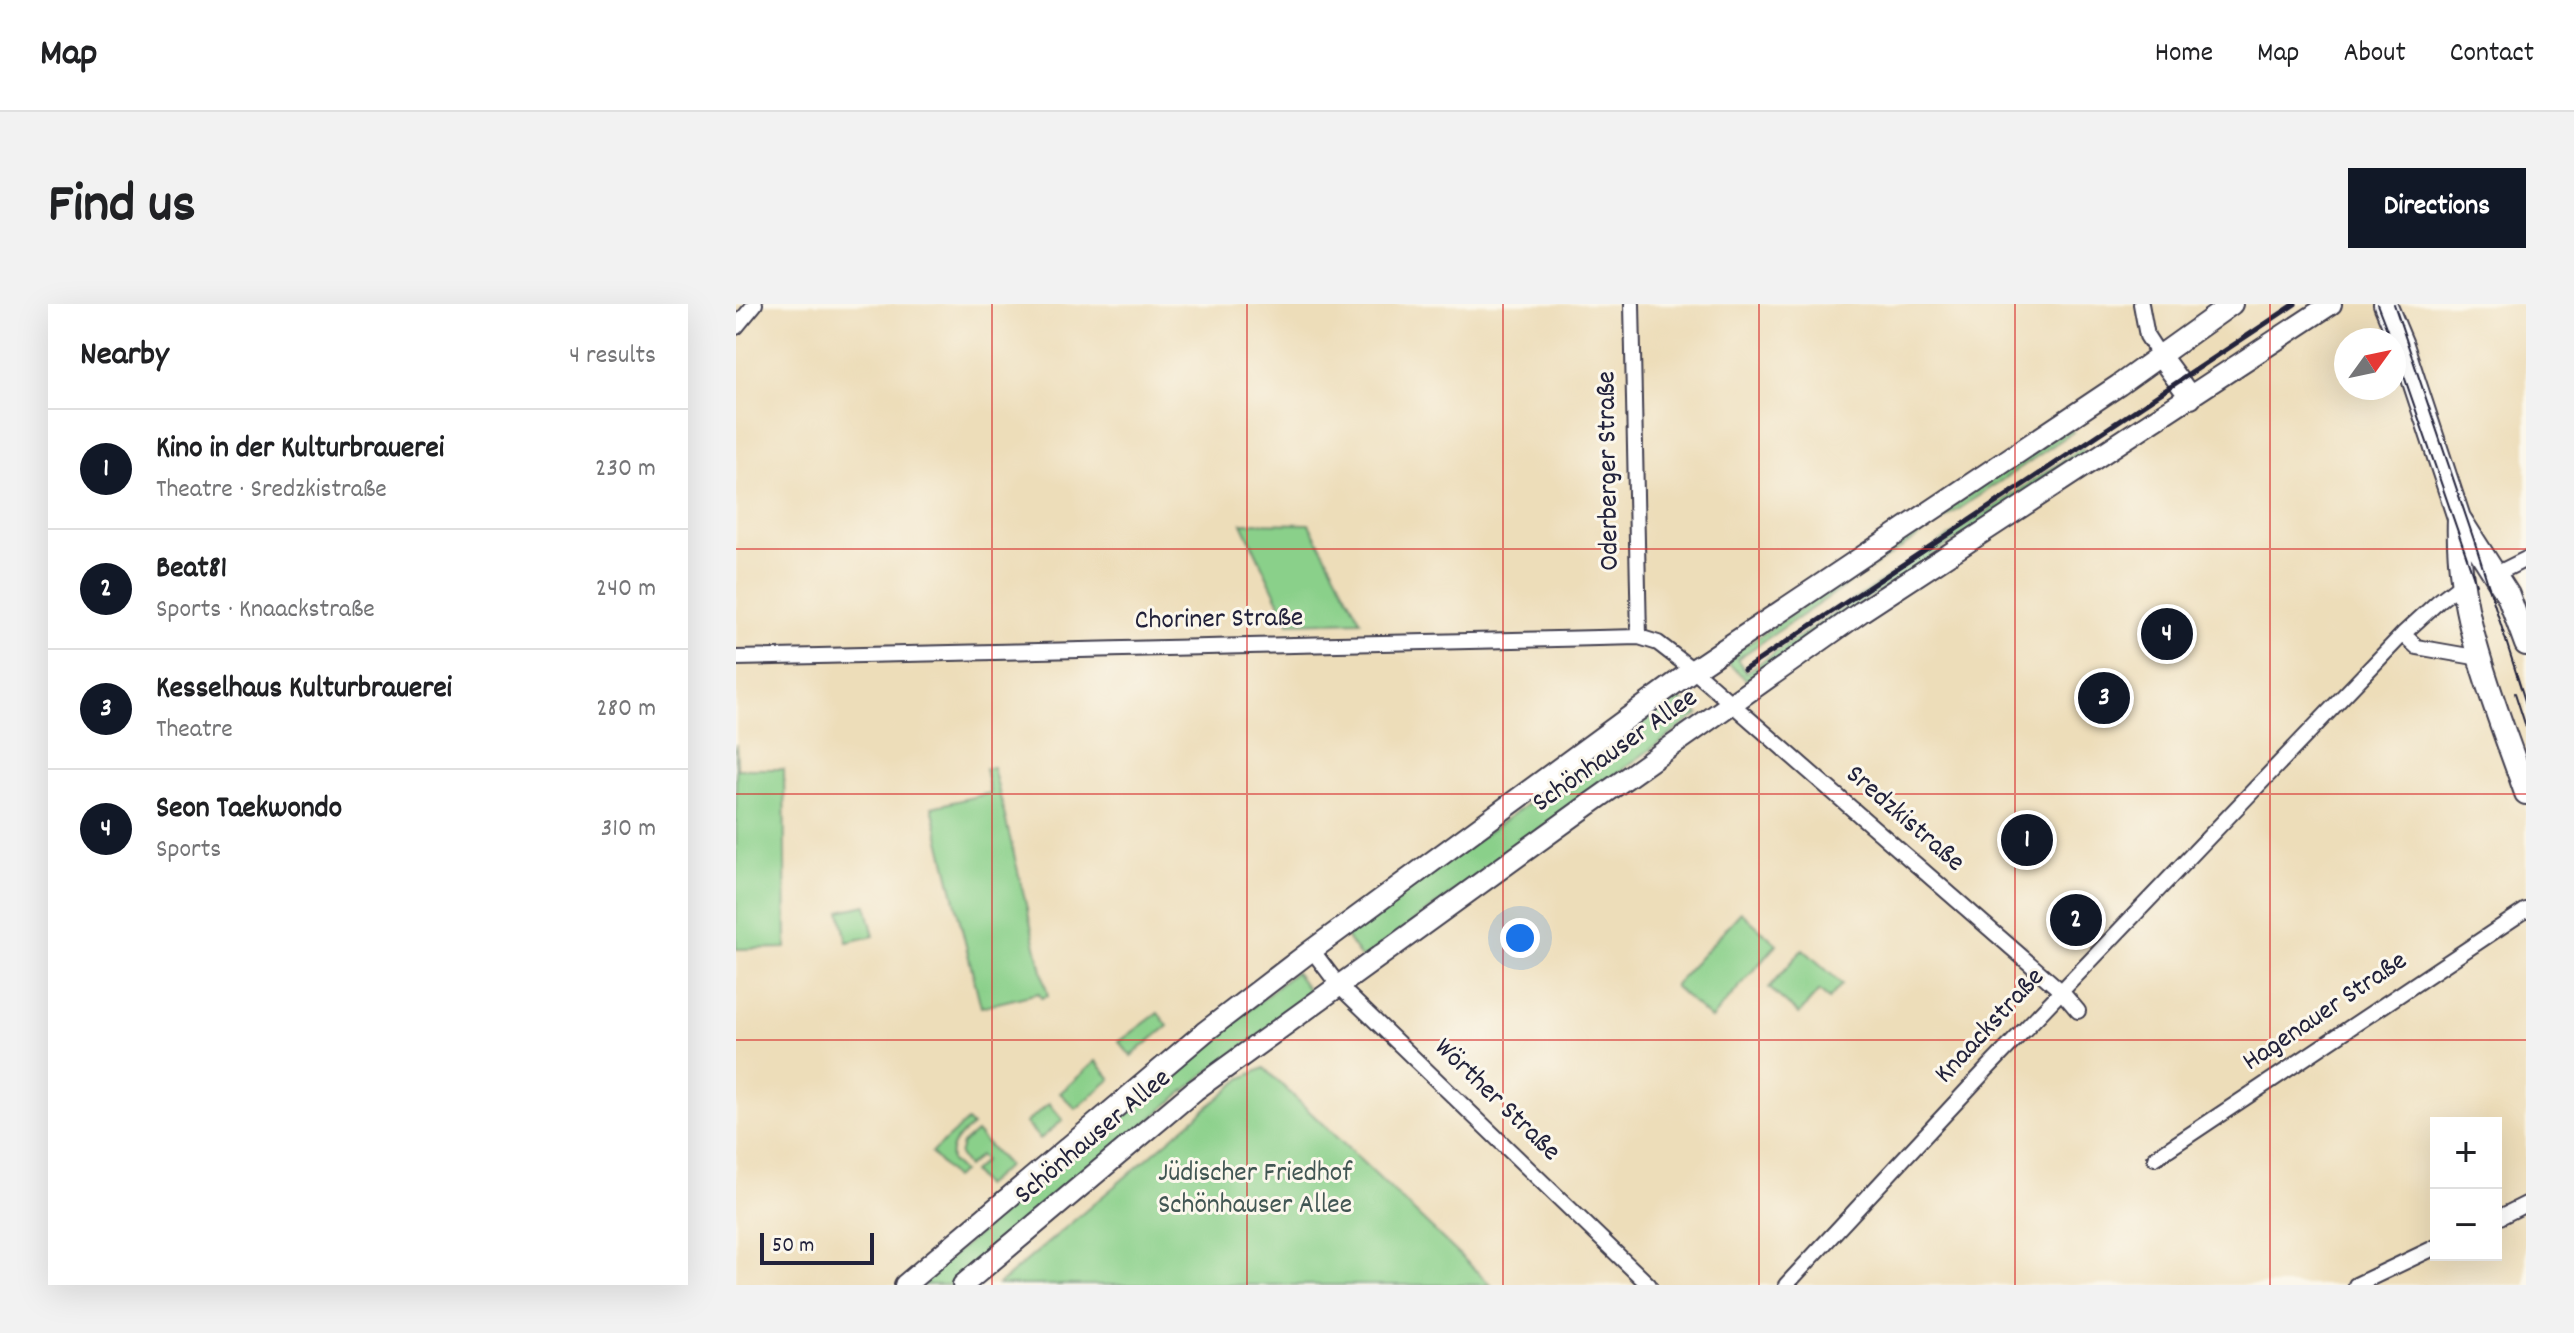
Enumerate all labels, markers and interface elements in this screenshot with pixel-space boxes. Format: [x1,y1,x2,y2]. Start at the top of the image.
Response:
text: Map [40,28,98,83]
text: Home [2155,35,2213,75]
text: Map [2257,35,2299,75]
text: About [2343,35,2406,75]
text: Contact [2450,35,2534,75]
text: Find us [48,168,196,248]
button: Directions [2348,168,2526,248]
north arrow [2334,328,2406,400]
text: Nearby [80,332,169,381]
text: 4 results [569,338,656,375]
street label: Oderberger Straße [1588,371,1632,571]
text: Kino in der Kulturbrauerei [156,429,444,472]
text: 1 [103,451,109,488]
text: 230 m [595,451,656,488]
text: Theatre · Sredzkistraße [156,472,387,509]
text: Beat81 [156,549,227,592]
text: 2 [100,571,112,608]
text: 240 m [596,571,656,608]
text: Sports · Knaackstraße [156,592,375,629]
street label: Choriner Straße [1134,600,1304,642]
pin: 4 [2141,604,2193,664]
pin: 3 [2078,668,2130,728]
text: Kesselhaus Kulturbrauerei [156,669,452,712]
street label: Schönhauser Allee [1525,680,1707,824]
text: 3 [100,691,112,728]
text: 280 m [596,691,656,728]
text: Theatre [156,712,233,749]
street label: Sredzkistraße [1836,757,1972,883]
text: Seon Taekwondo [156,789,342,832]
pin: 1 [2001,810,2053,870]
text: 4 [101,811,111,848]
text: 310 m [601,811,656,848]
text: Sports [156,832,221,869]
pin: 2 [2050,890,2102,950]
your location [1500,918,1540,958]
street label: Hagenauer Straße [2236,943,2416,1083]
street label: Knaackstraße [1927,960,2055,1094]
street label: Wörther Straße [1423,1030,1569,1172]
street label: Schönhauser Allee [1007,1060,1181,1216]
map controls [2430,1117,2502,1261]
button: + [2430,1117,2502,1189]
park label: Jüdischer Friedhof Schönhauser Allee [1158,1155,1353,1227]
button: − [2430,1189,2502,1261]
scale bar [760,1229,874,1265]
text: 50 m [772,1231,814,1262]

